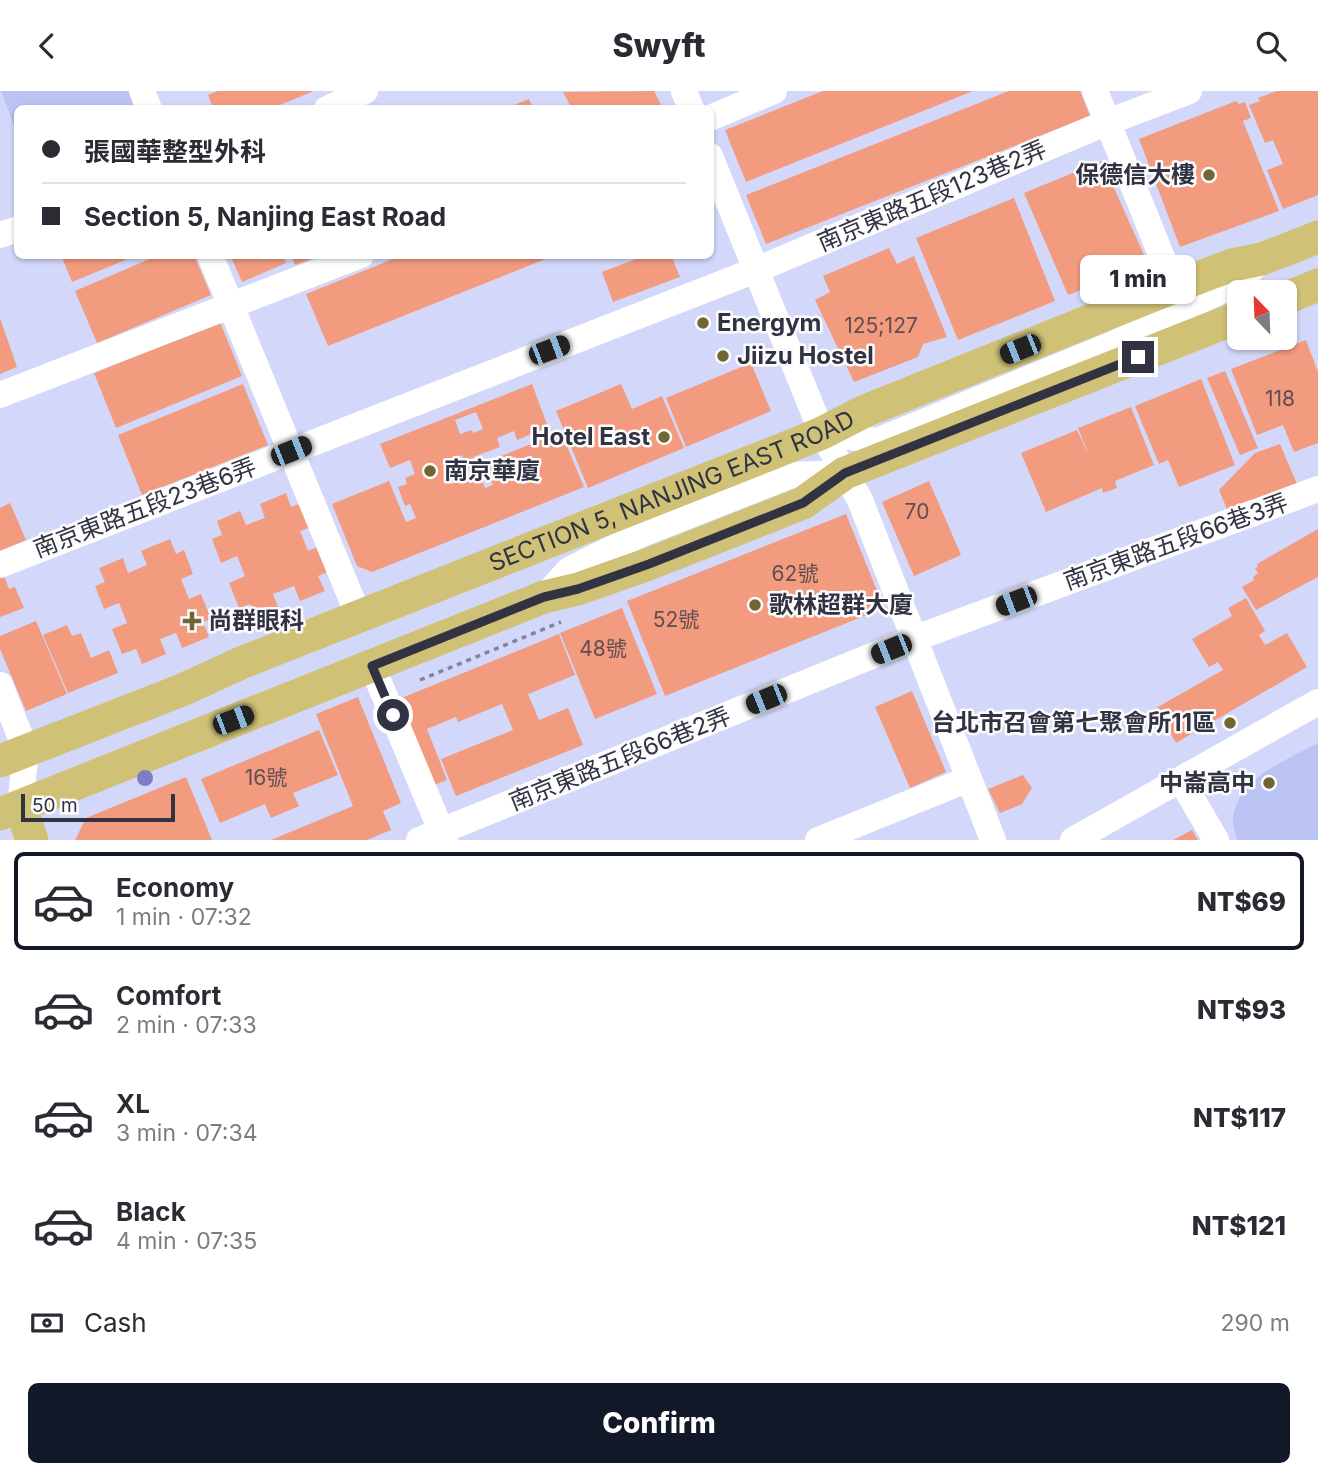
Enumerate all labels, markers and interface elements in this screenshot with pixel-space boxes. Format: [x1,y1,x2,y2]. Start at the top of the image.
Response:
text: Swyft [613,26,705,65]
icon: back [28,27,66,65]
icon: search [1252,27,1290,65]
street label: 南京東路五段123巷2弄 [813,134,1051,257]
text: 張國華整型外科 [84,136,266,167]
place label: 保德信大樓 [1075,160,1195,189]
marker: 保德信大樓 [1201,167,1217,183]
text: Section 5, Nanjing East Road [84,201,446,232]
callout: 1 min [1080,255,1196,305]
text: 1 min [1109,265,1167,293]
north arrow [1227,280,1297,350]
map controls [1227,280,1297,350]
place label: Energym [717,308,822,337]
house number: 125;127 [844,313,918,338]
marker: Energym [695,315,711,331]
car [997,331,1044,367]
car [526,333,573,367]
place label: Jiizu Hostel [737,341,874,370]
route end [1122,341,1154,373]
marker: Jiizu Hostel [715,348,731,364]
house number: 118 [1265,386,1295,411]
street label: SECTION 5, NANJING EAST ROAD [485,404,859,578]
place label: Hotel East [532,422,650,451]
marker: Hotel East [656,429,672,445]
car [268,433,315,469]
street label: 南京東路五段23巷6弄 [29,452,260,563]
place label: 南京華廈 [444,456,540,485]
marker: 南京華廈 [422,463,438,479]
street label: 南京東路五段66巷3弄 [1060,487,1292,596]
house number: 70 [905,499,929,524]
house number: 62號 [772,561,818,586]
car [993,584,1040,618]
place label: 歌林超群大廈 [769,590,913,619]
marker: 歌林超群大廈 [747,597,763,613]
place label: 尚群眼科 [208,606,304,635]
house number: 52號 [653,607,699,632]
marker: 尚群眼科 [182,611,202,631]
car [868,631,915,667]
house number: 48號 [579,636,627,661]
car [743,681,790,717]
route start [377,699,409,731]
street label: 南京東路五段66巷2弄 [505,701,735,816]
car [210,703,257,737]
place label: 台北市召會第七聚會所11區 [931,708,1216,737]
marker: 台北市召會第七聚會所11區 [1222,715,1238,731]
house number: 16號 [245,765,287,790]
place label: 中崙高中 [1159,768,1255,797]
marker: 中崙高中 [1261,775,1277,791]
scale bar [21,791,175,823]
text: 50 m [32,794,78,817]
icon: car [32,870,95,933]
text: Economy [116,872,234,903]
text: NT$69 [1197,886,1286,917]
text: 1 min · 07:32 [116,903,252,931]
icon: car [32,978,95,1041]
text: Comfort [116,980,221,1011]
text: NT$93 [1197,994,1286,1025]
text: 2 min · 07:33 [116,1011,257,1039]
icon: car [32,1086,95,1149]
text: XL [116,1088,150,1119]
text: NT$117 [1193,1102,1286,1133]
text: 3 min · 07:34 [116,1119,258,1147]
icon: car [32,1194,95,1257]
text: Black [116,1196,186,1227]
text: NT$121 [1192,1210,1286,1241]
text: 4 min · 07:35 [116,1227,257,1255]
icon: cash [28,1304,66,1342]
text: Cash [84,1307,147,1338]
text: 290 m [1221,1309,1290,1337]
button: Confirm [28,1383,1290,1463]

